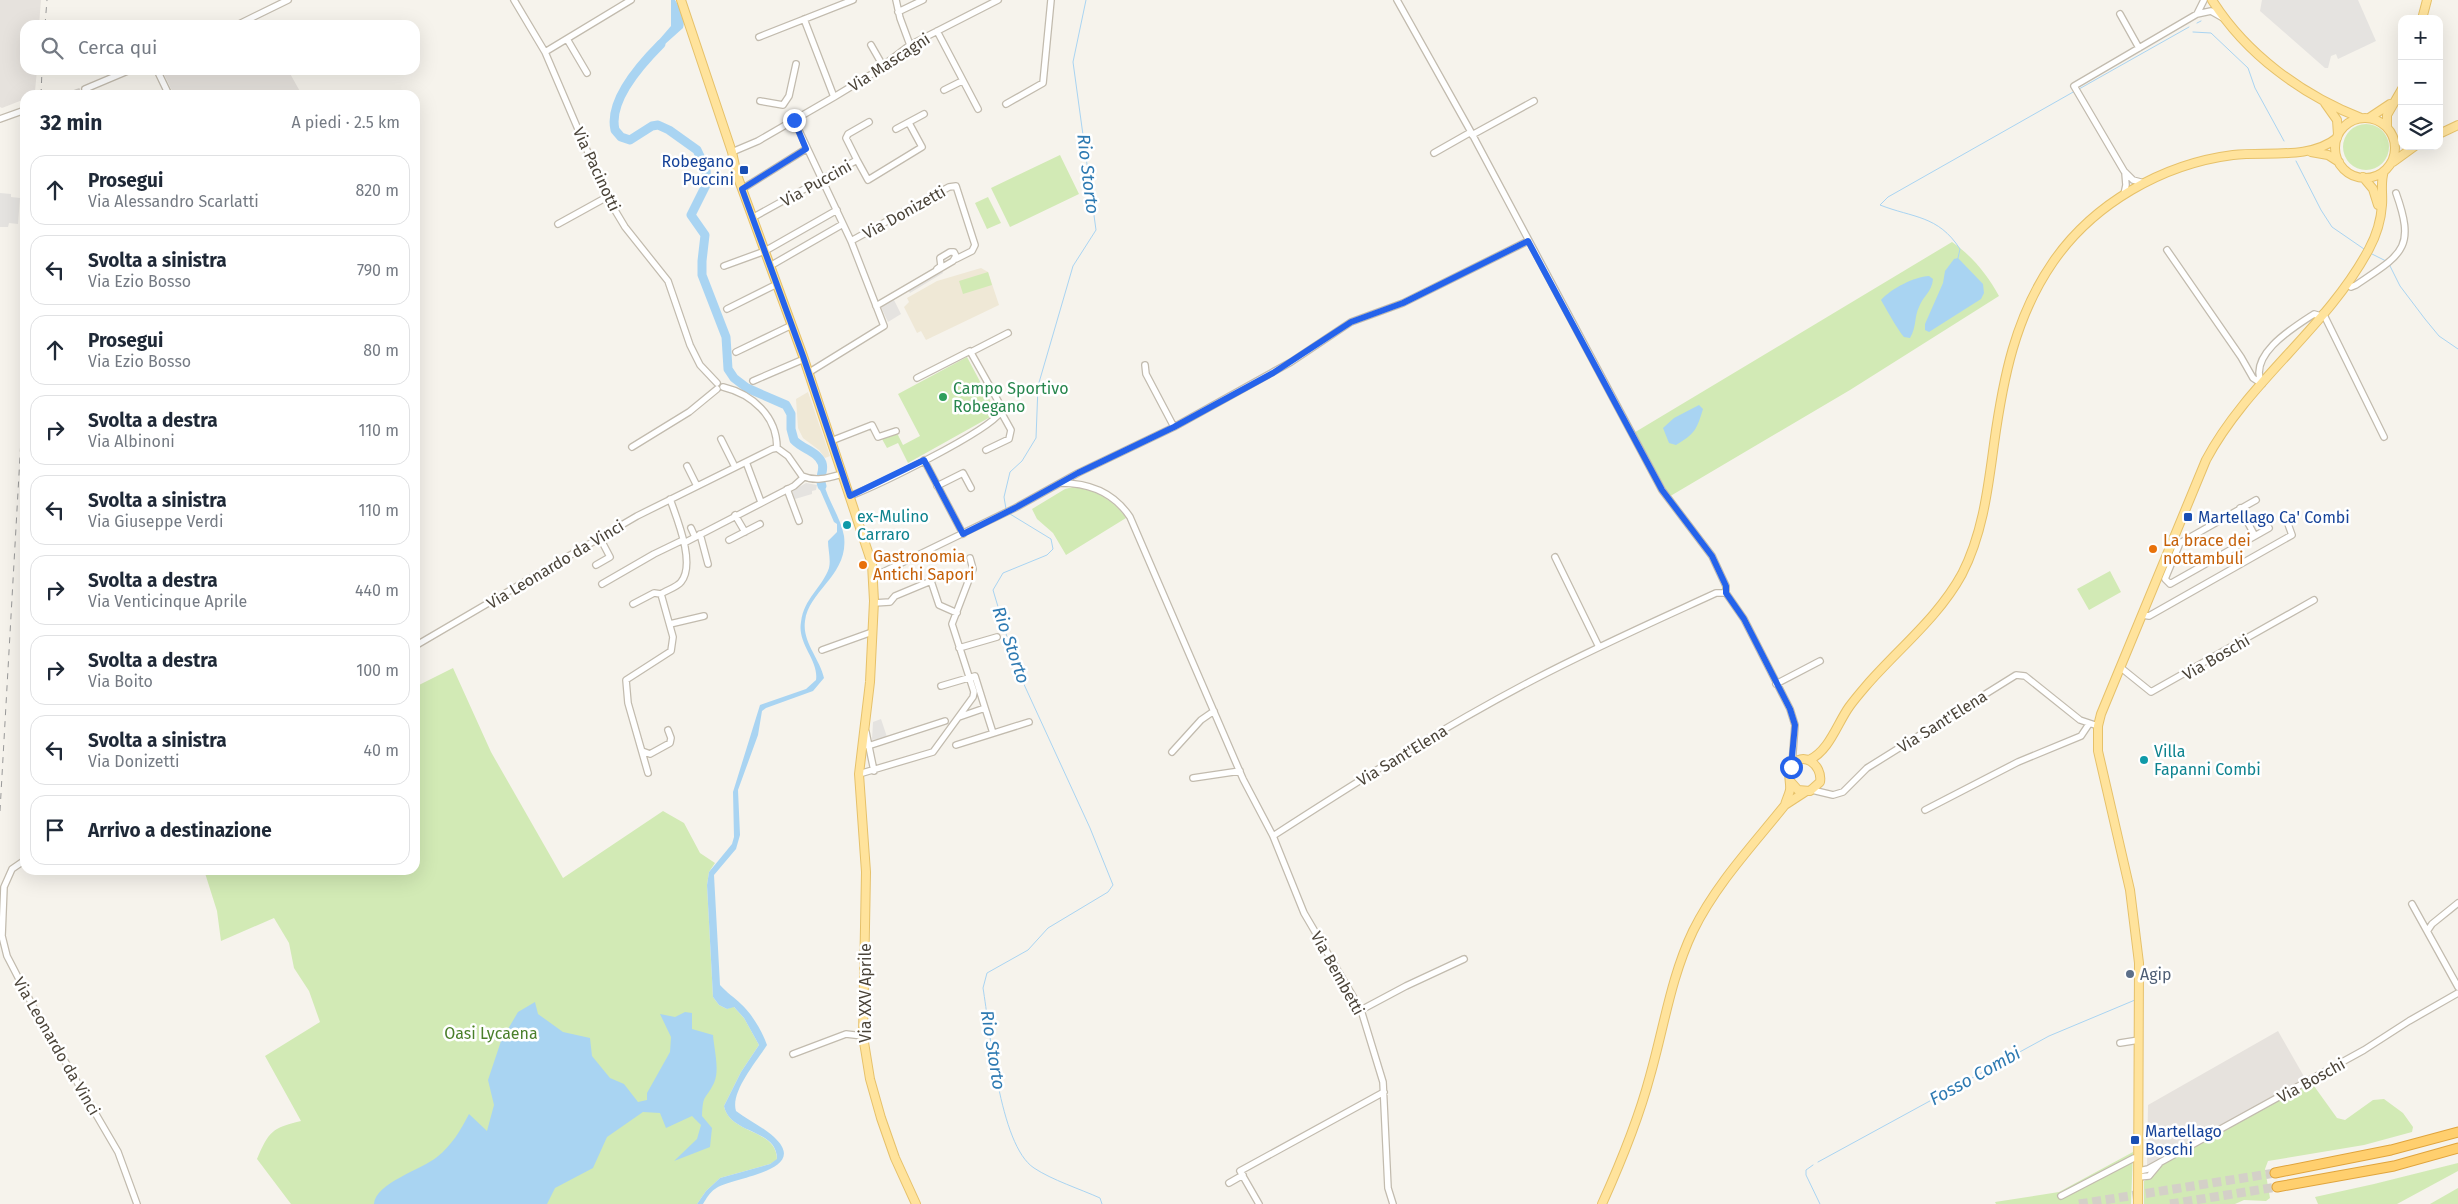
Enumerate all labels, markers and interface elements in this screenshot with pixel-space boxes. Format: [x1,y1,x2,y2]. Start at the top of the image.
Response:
map controls [2398,15,2443,150]
button: + [2398,15,2443,60]
search box [20,20,420,75]
street label: Via Mascagni [845,29,933,96]
icon: search [38,34,66,62]
text: Cerca qui [78,36,157,59]
button: − [2398,60,2443,105]
button: layers [2398,105,2443,150]
route end [783,109,806,132]
text: 32 min [40,110,102,136]
text: A piedi · 2.5 km [291,113,400,132]
street label: Via Pacinotti [569,124,624,214]
water label: Rio Storto [1072,133,1104,215]
place label: Robegano Puccini [662,152,734,189]
street label: Via Puccini [778,156,855,211]
marker: Robegano Puccini [738,164,750,176]
text: Prosegui [88,169,163,192]
icon: ahead [41,176,69,204]
text: 820 m [356,181,399,200]
street label: Via Donizetti [860,182,949,243]
text: Via Alessandro Scarlatti [88,192,259,211]
text: Svolta a sinistra [88,249,227,272]
icon: left [41,256,69,284]
text: 790 m [357,261,399,280]
text: Via Ezio Bosso [88,272,191,291]
text: Prosegui [88,329,163,352]
icon: ahead [41,336,69,364]
text: 80 m [363,341,399,360]
text: Via Ezio Bosso [88,352,191,371]
place label: Campo Sportivo Robegano [953,379,1069,416]
marker: Campo Sportivo Robegano [937,391,949,403]
text: Svolta a destra [88,409,218,432]
icon: right [41,416,69,444]
text: 110 m [358,421,399,440]
text: Via Albinoni [88,432,175,451]
text: Svolta a sinistra [88,489,227,512]
icon: left [41,496,69,524]
text: 110 m [358,501,399,520]
place label: ex-Mulino Carraro [857,507,929,544]
place label: Martellago Ca' Combi [2198,508,2350,527]
marker: Martellago Ca' Combi [2182,511,2194,523]
text: Via Giuseppe Verdi [88,512,223,531]
street label: Via Leonardo da Vinci [483,516,627,613]
marker: ex-Mulino Carraro [841,519,853,531]
place label: La brace dei nottambuli [2163,531,2251,568]
marker: La brace dei nottambuli [2147,543,2159,555]
place label: Gastronomia Antichi Sapori [873,547,975,584]
marker: Gastronomia Antichi Sapori [857,559,869,571]
text: Svolta a destra [88,569,218,592]
icon: right [41,576,69,604]
text: 440 m [355,581,399,600]
text: Via Venticinque Aprile [88,592,247,611]
water label: Rio Storto [988,603,1034,687]
street label: Via Boschi [2179,631,2253,684]
text: Svolta a destra [88,649,218,672]
icon: right [41,656,69,684]
text: 100 m [356,661,399,680]
text: Via Boito [88,672,153,691]
street label: Via Sant'Elena [1894,686,1991,757]
street label: Via Sant'Elena [1354,721,1451,790]
text: Svolta a sinistra [88,729,227,752]
icon: left [41,736,69,764]
text: 40 m [364,741,399,760]
place label: Villa Fapanni Combi [2154,742,2261,779]
text: Via Donizetti [88,752,180,771]
marker: Villa Fapanni Combi [2138,754,2150,766]
route start [1780,756,1803,779]
icon: arrive [41,816,69,844]
text: Arrivo a destinazione [88,819,272,842]
street label: Via Bembetti [1307,928,1368,1018]
street label: Via XXV Aprile [856,943,875,1043]
place label: Agip [2140,965,2172,984]
marker: Agip [2124,968,2136,980]
street label: Via Leonardo da Vinci [9,974,104,1119]
water label: Rio Storto [976,1009,1010,1091]
park label: Oasi Lycaena [444,1024,538,1043]
water label: Fosso Combi [1926,1042,2024,1110]
street label: Via Boschi [2274,1054,2348,1107]
place label: Martellago Boschi [2145,1122,2222,1159]
marker: Martellago Boschi [2129,1134,2141,1146]

